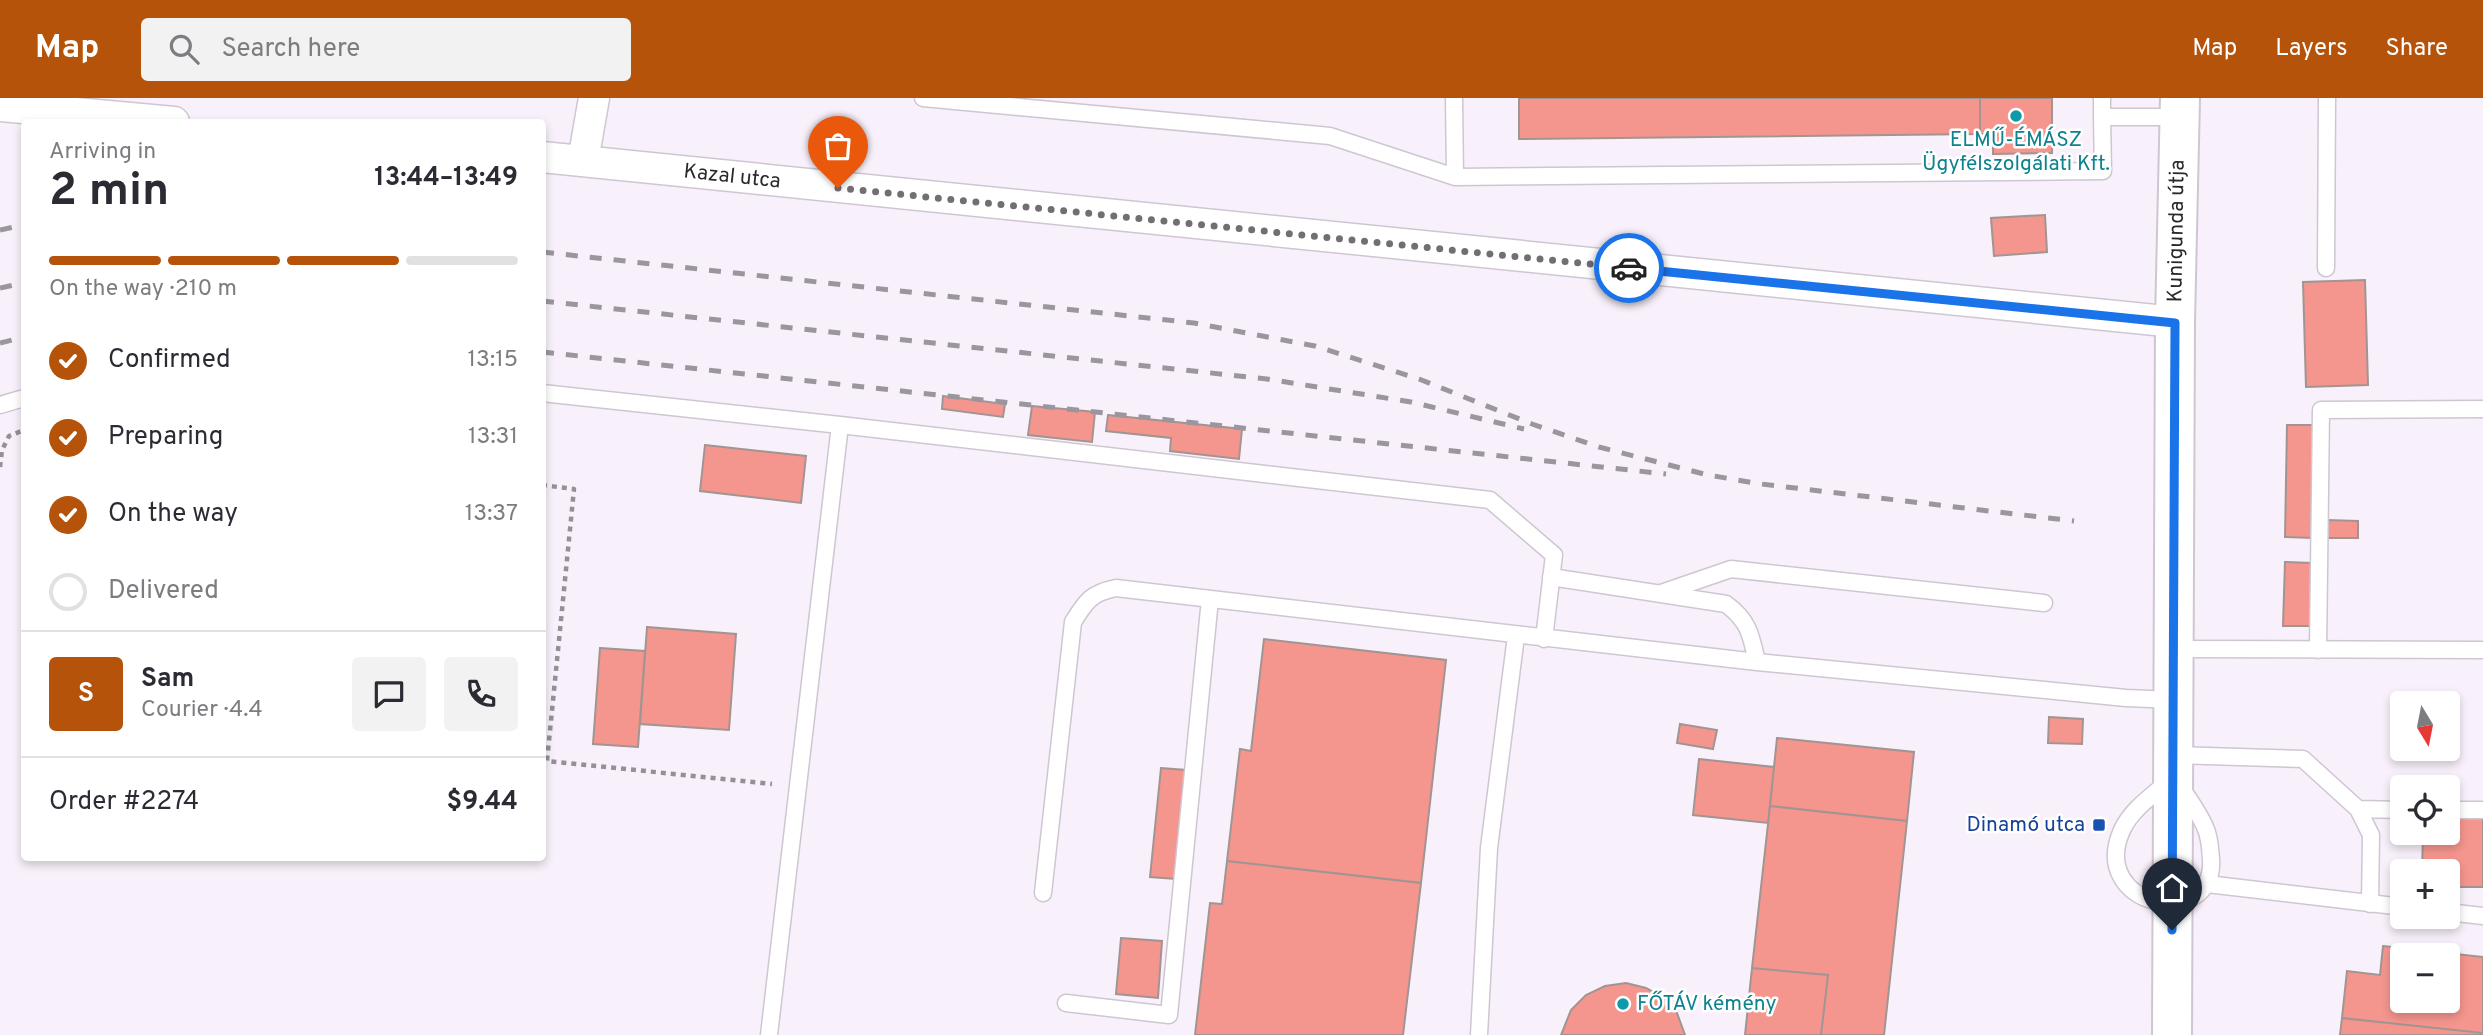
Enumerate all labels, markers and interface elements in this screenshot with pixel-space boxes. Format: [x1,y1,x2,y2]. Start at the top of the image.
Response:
search box [141,18,631,81]
text: Map [35,28,99,70]
icon: search [165,30,203,68]
text: Search here [221,33,360,66]
text: Map [2192,34,2237,64]
text: Layers [2275,34,2347,64]
text: Share [2385,34,2448,64]
marker: ELMŰ-ÉMÁSZ Ügyfélszolgálati Kft. [2008,108,2024,124]
pin [808,116,868,188]
place label: ELMŰ-ÉMÁSZ Ügyfélszolgálati Kft. [1922,126,2110,178]
icon: bag [819,127,857,165]
text: Arriving in [49,138,156,167]
street label: Kazal utca [682,158,782,196]
street label: Kunigunda útja [2162,159,2192,303]
text: 13:44–13:49 [374,162,518,195]
text: 2 min [49,163,169,222]
courier [1594,233,1664,303]
icon: car [1610,249,1648,287]
text: On the way · 210 m [49,275,237,304]
icon: check [49,342,87,380]
text: Confirmed [108,344,231,377]
text: 13:15 [468,346,518,375]
icon: check [49,419,87,457]
text: Preparing [108,421,223,454]
text: 13:31 [468,423,518,452]
icon: check [49,496,87,534]
text: On the way [108,498,238,531]
text: 13:37 [465,500,518,529]
text: Delivered [108,575,219,608]
button: chat [352,657,426,731]
button: phone [444,657,518,731]
text: Sam [141,663,194,696]
text: S [78,678,94,711]
north arrow [2390,691,2460,761]
map controls [2390,691,2460,1013]
text: Courier · 4.4 [141,696,263,725]
button: locate [2390,775,2460,845]
text: Order #2274 [49,786,199,819]
text: $9.44 [447,786,518,819]
place label: Dinamó utca [1966,812,2085,839]
marker: Dinamó utca [2091,817,2107,833]
pin [2142,858,2202,930]
button: + [2390,859,2460,929]
icon: home [2153,869,2191,907]
button: − [2390,943,2460,1013]
place label: FŐTÁV kémény [1637,990,1777,1018]
marker: FŐTÁV kémény [1615,996,1631,1012]

